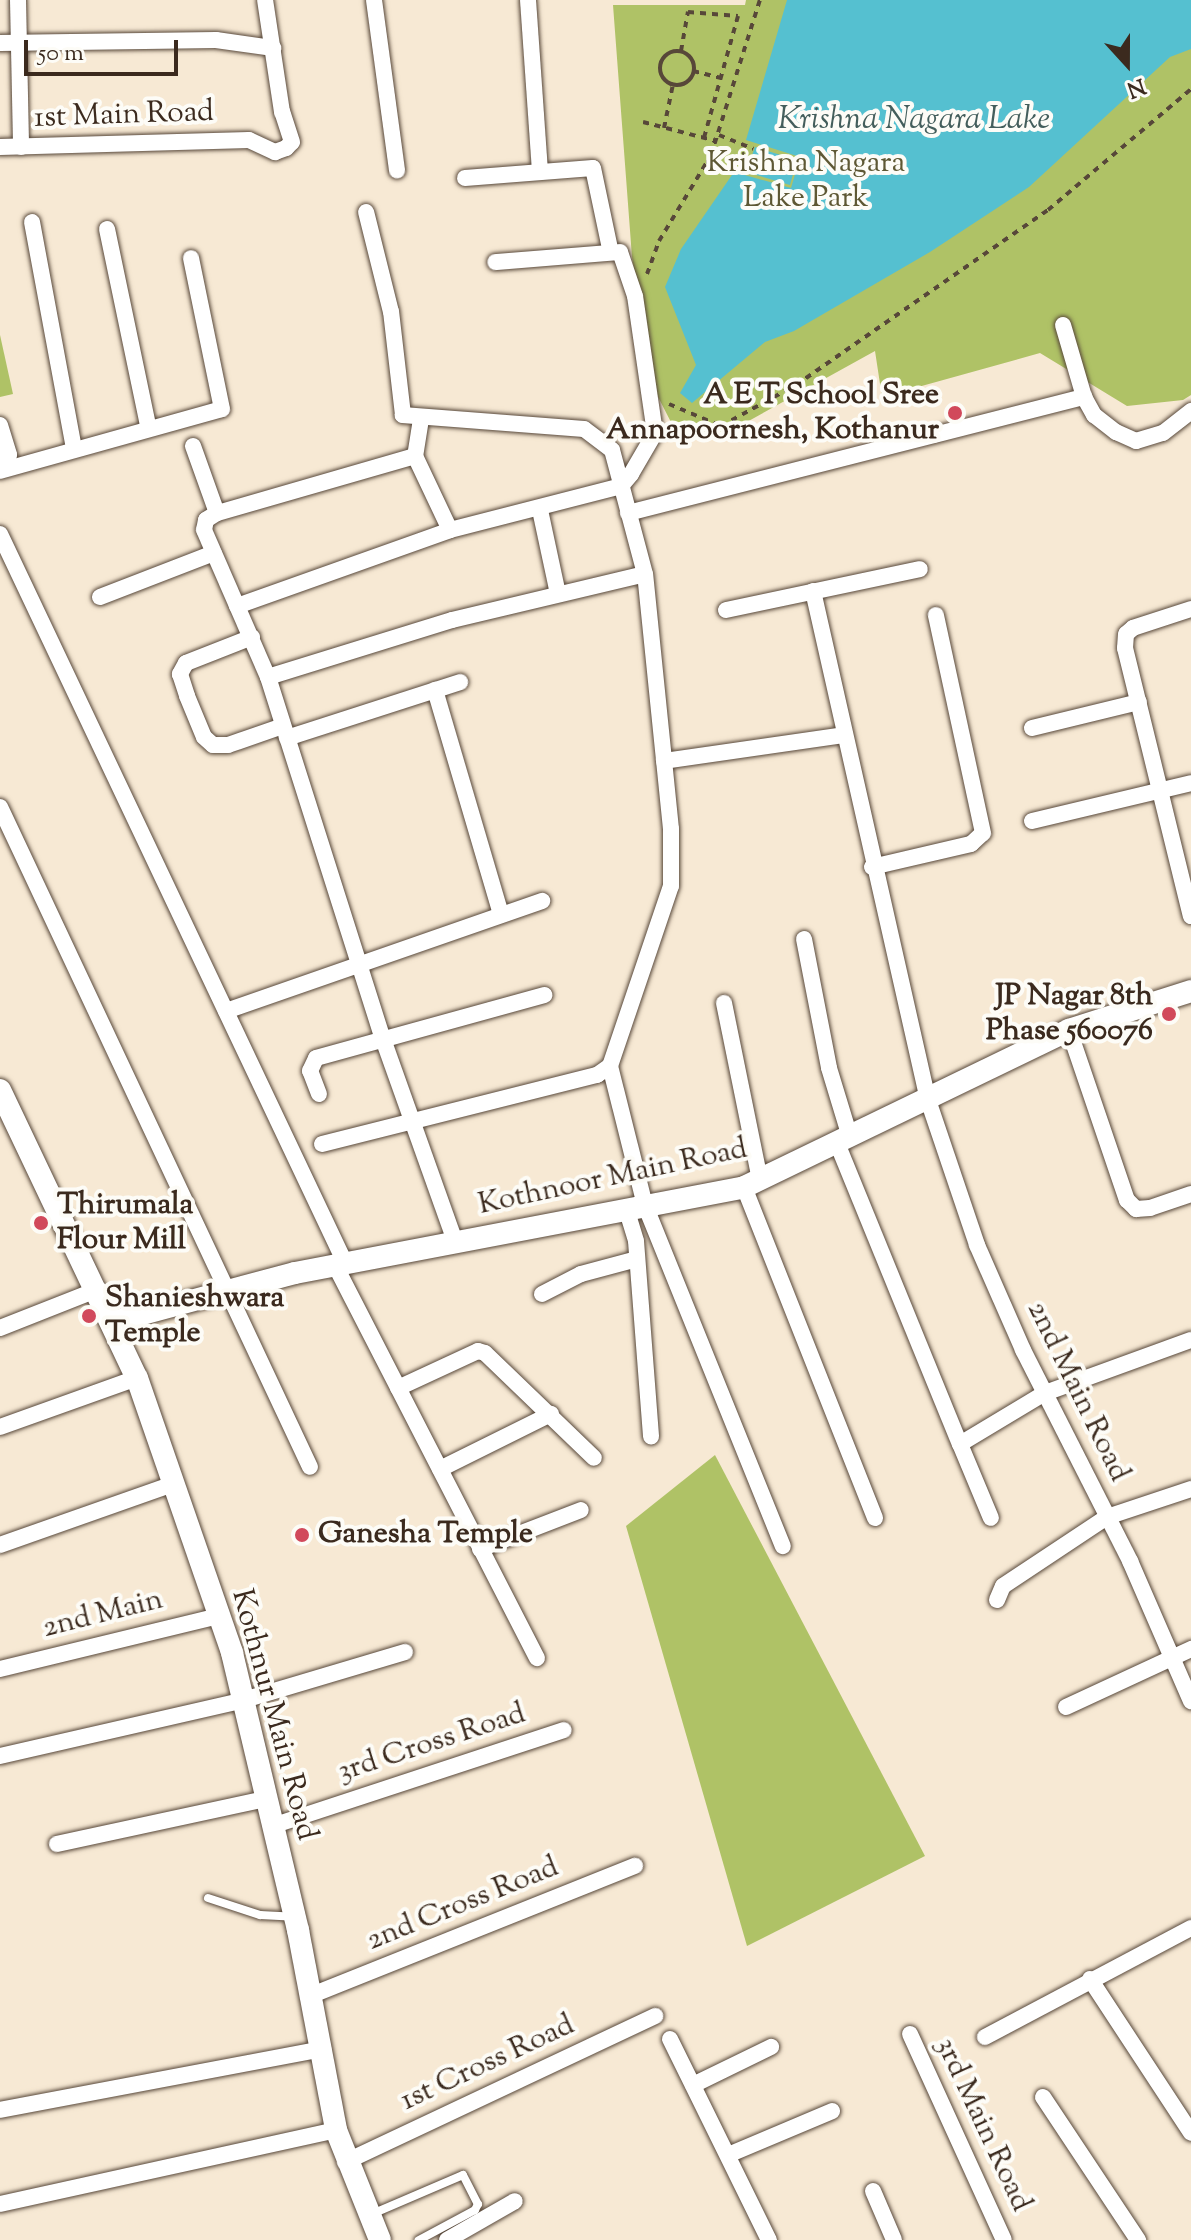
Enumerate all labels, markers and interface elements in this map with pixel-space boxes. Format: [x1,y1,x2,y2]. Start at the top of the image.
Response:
scale bar [28,24,182,74]
north arrow [1087,24,1167,104]
text: 50 m [38,37,84,71]
text: N [1122,68,1150,104]
street label: 1st Main Road [33,95,215,137]
water label: Krishna Nagara Lake [778,101,1050,139]
park label: Krishna Nagara Lake Park [707,146,905,216]
place label: A E T School Sree Annapoornesh, Kothanur [606,378,939,448]
marker: A E T School Sree Annapoornesh, Kothanur [946,404,964,422]
place label: JP Nagar 8th Phase 560076 [986,979,1153,1050]
marker: JP Nagar 8th Phase 560076 [1160,1005,1178,1023]
street label: Kothnoor Main Road [475,1132,751,1224]
place label: Thirumala Flour Mill [57,1188,193,1258]
marker: Thirumala Flour Mill [32,1214,50,1232]
place label: Shanieshwara Temple [105,1281,284,1352]
street label: 2nd Main Road [1018,1296,1136,1488]
marker: Shanieshwara Temple [80,1307,98,1325]
place label: Ganesha Temple [318,1517,533,1553]
marker: Ganesha Temple [293,1526,311,1544]
street label: 2nd Main [39,1583,167,1647]
street label: Kothnur Main Road [222,1586,324,1844]
street label: 3rd Cross Road [334,1697,530,1791]
street label: 2nd Cross Road [362,1850,564,1960]
street label: 1st Cross Road [395,2008,581,2120]
street label: 3rd Main Road [926,2032,1038,2218]

